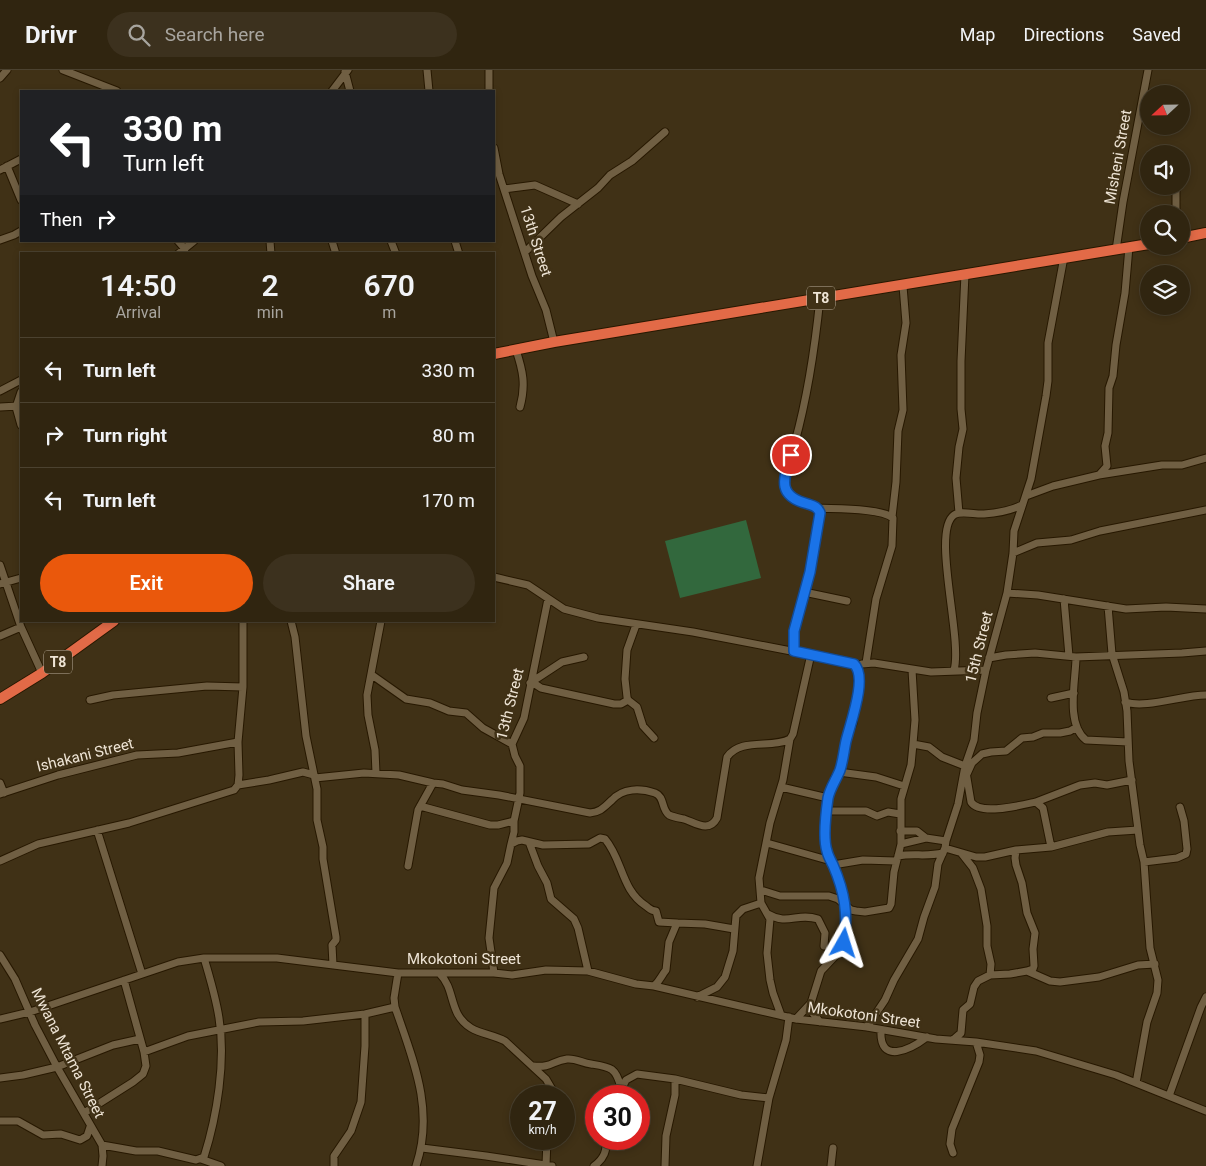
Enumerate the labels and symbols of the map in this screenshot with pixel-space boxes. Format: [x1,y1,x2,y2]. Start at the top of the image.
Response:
north arrow [1140,85,1190,135]
street label: Misheni Street [1101,108,1135,206]
street label: 13th Street [516,203,556,279]
road number: T8 [807,287,835,310]
pin [770,434,812,476]
street label: 15th Street [961,609,997,685]
road number: T8 [44,650,72,674]
street label: 13th Street [492,666,528,742]
street label: Ishakani Street [35,734,135,776]
position arrow [817,916,869,968]
street label: Mkokotoni Street [407,950,521,968]
street label: Mwana Mtama Street [27,985,109,1121]
street label: Mkokotoni Street [806,998,922,1032]
speed limit sign: 30 [585,1085,650,1150]

